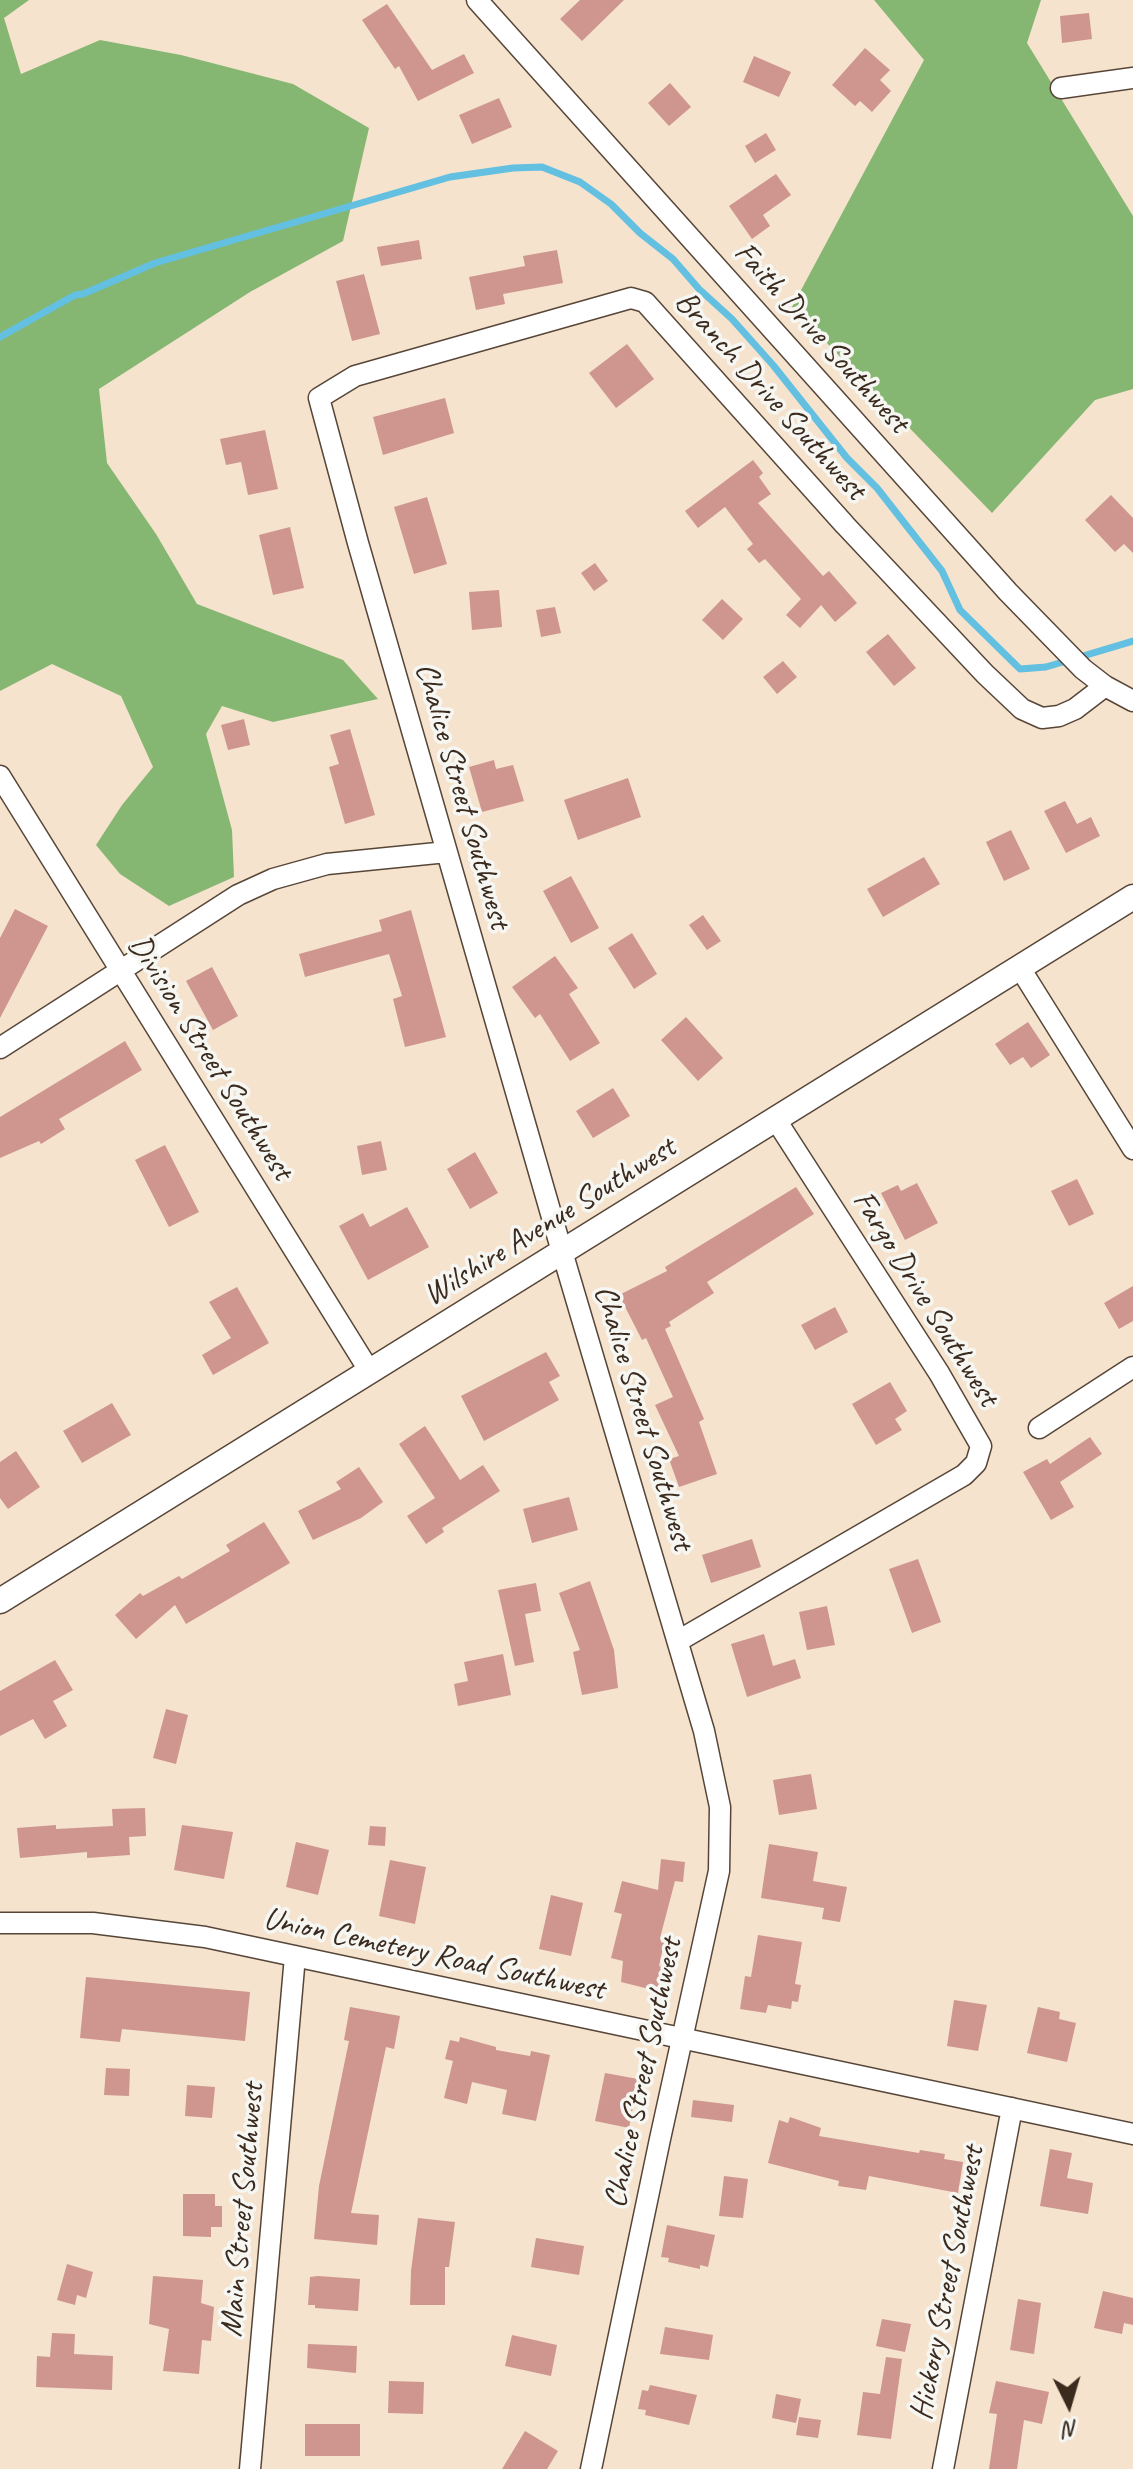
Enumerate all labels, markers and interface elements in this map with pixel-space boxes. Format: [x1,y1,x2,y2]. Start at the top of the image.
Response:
street label: Faith Drive Southwest [725,235,917,441]
street label: Branch Drive Southwest [666,284,874,508]
street label: Chalice Street Southwest [406,659,518,933]
street label: Division Street Southwest [119,928,301,1188]
street label: Wilshire Avenue Southwest [417,1129,683,1315]
street label: Fargo Drive Southwest [843,1184,1007,1414]
street label: Chalice Street Southwest [584,1281,702,1555]
street label: Union Cemetery Road Southwest [260,1900,608,2010]
street label: Chalice Street Southwest [597,1935,691,2211]
street label: Main Street Southwest [213,2082,273,2338]
street label: Hickory Street Southwest [903,2143,993,2423]
north arrow [1029,2365,1109,2445]
text: N [1063,2414,1079,2443]

